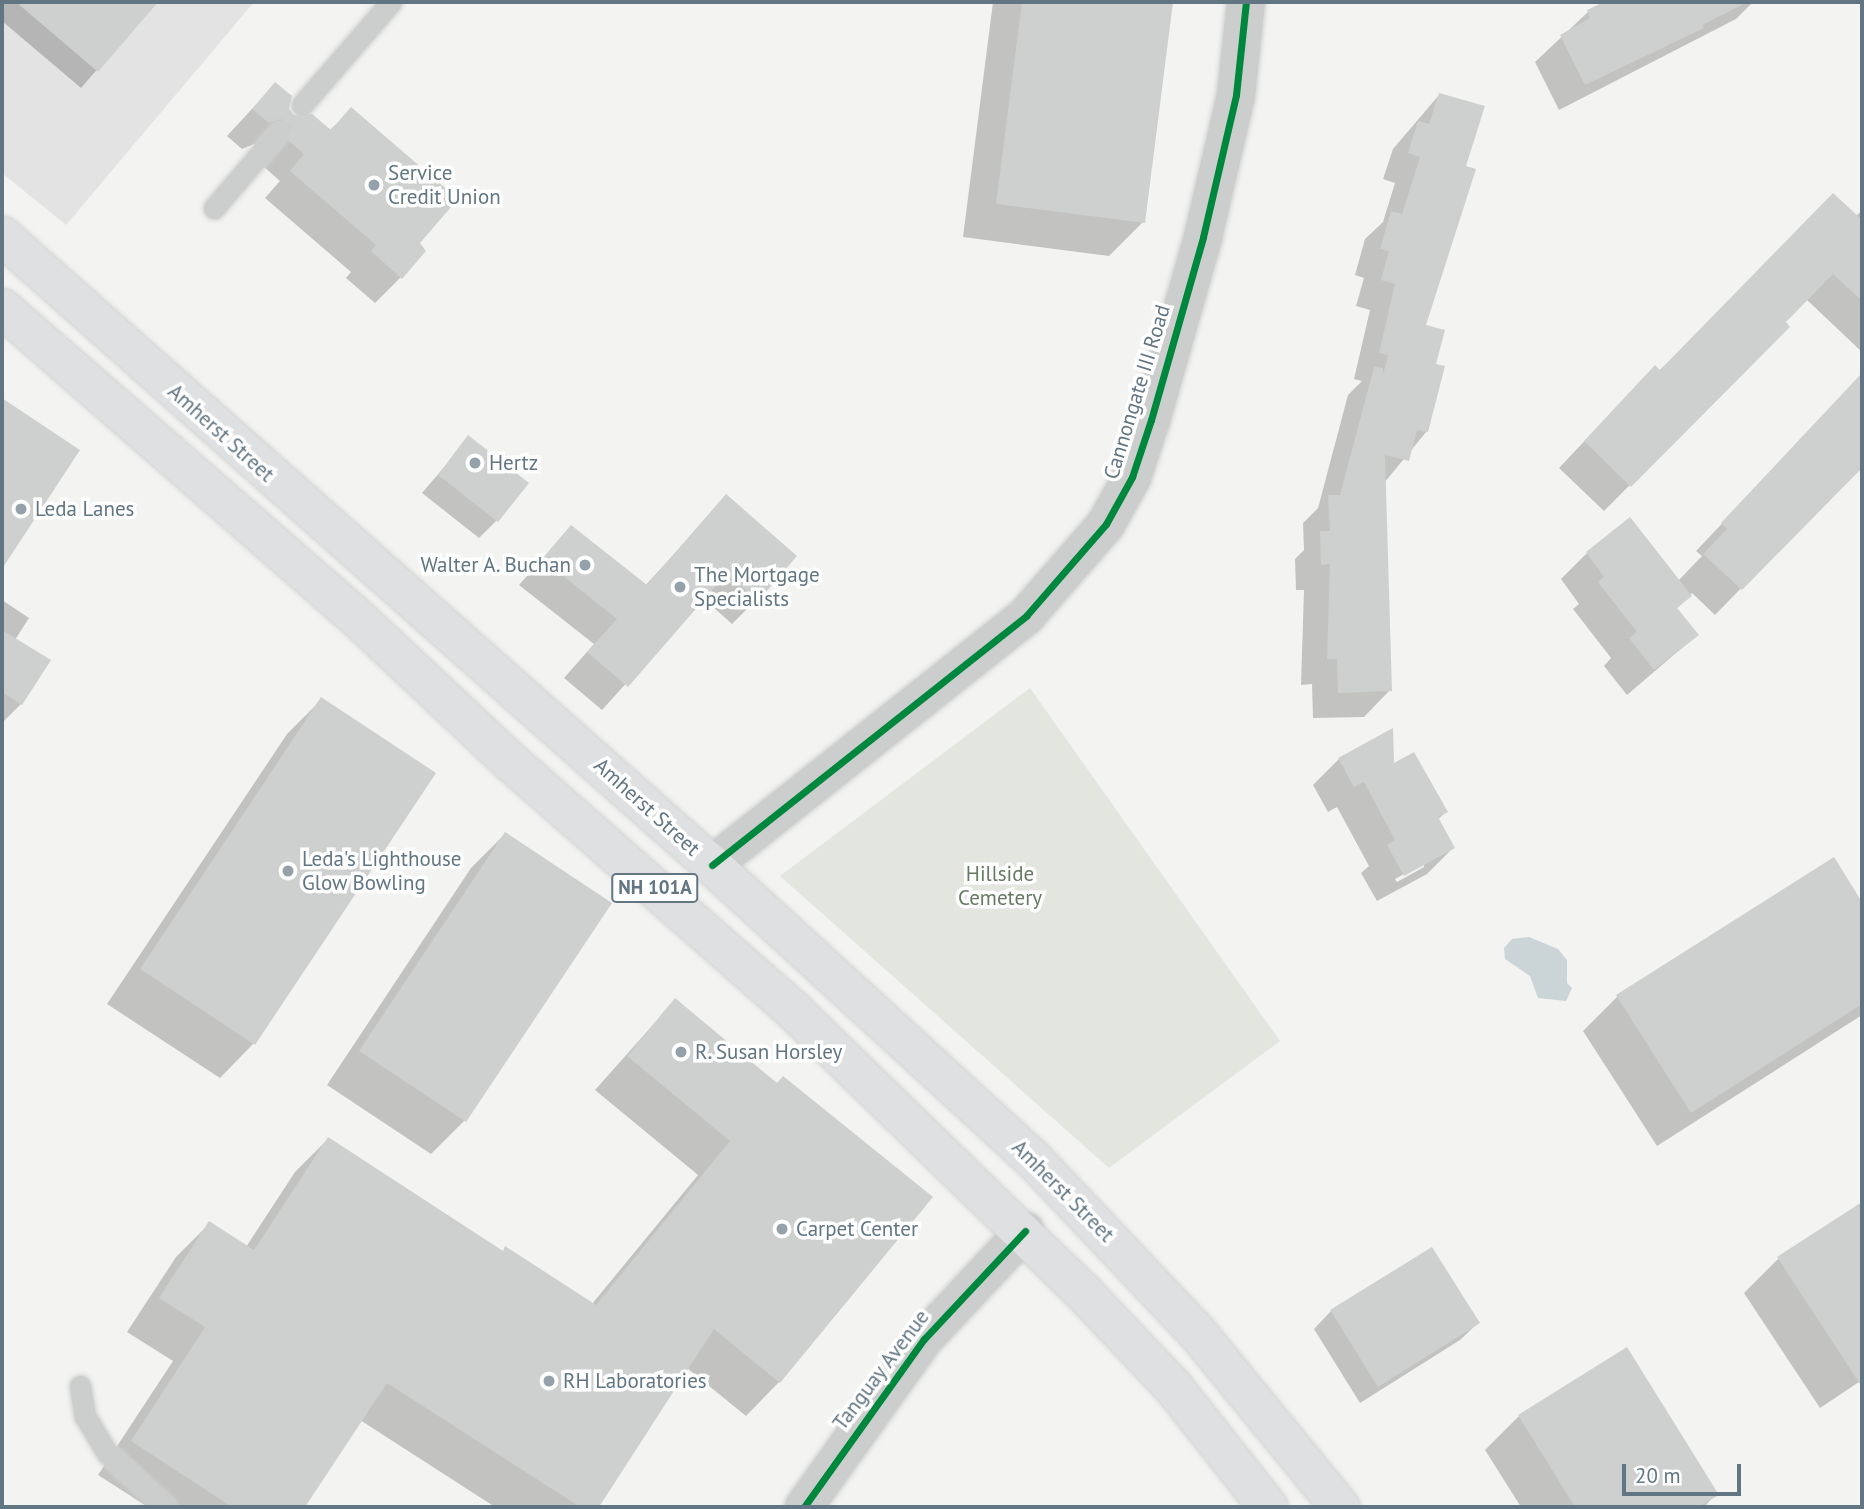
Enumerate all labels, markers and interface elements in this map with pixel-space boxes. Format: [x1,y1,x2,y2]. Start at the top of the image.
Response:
place label: Service Credit Union [388,160,501,210]
marker: Service Credit Union [366,177,382,193]
street label: Cannongate III Road [1098,302,1176,482]
street label: Amherst Street [163,379,279,487]
place label: Hertz [489,450,538,476]
marker: Hertz [467,455,483,471]
place label: Leda Lanes [35,496,134,522]
marker: Leda Lanes [13,501,29,517]
place label: Walter A. Buchan [418,552,571,578]
marker: Walter A. Buchan [577,557,593,573]
place label: The Mortgage Specialists [694,562,820,612]
marker: The Mortgage Specialists [672,579,688,595]
street label: Amherst Street [589,753,705,861]
place label: Leda's Lighthouse Glow Bowling [302,846,461,896]
park label: Hillside Cemetery [958,861,1042,911]
marker: Leda's Lighthouse Glow Bowling [280,863,296,879]
road number: NH 101A [611,873,699,904]
place label: R. Susan Horsley [695,1039,844,1065]
marker: R. Susan Horsley [673,1044,689,1060]
street label: Amherst Street [1007,1135,1119,1247]
place label: Carpet Center [796,1216,918,1242]
marker: Carpet Center [774,1221,790,1237]
street label: Tanguay Avenue [827,1304,935,1436]
place label: RH Laboratories [563,1368,707,1394]
marker: RH Laboratories [541,1373,557,1389]
scale bar [1626,1450,1745,1494]
text: 20 m [1635,1462,1681,1489]

